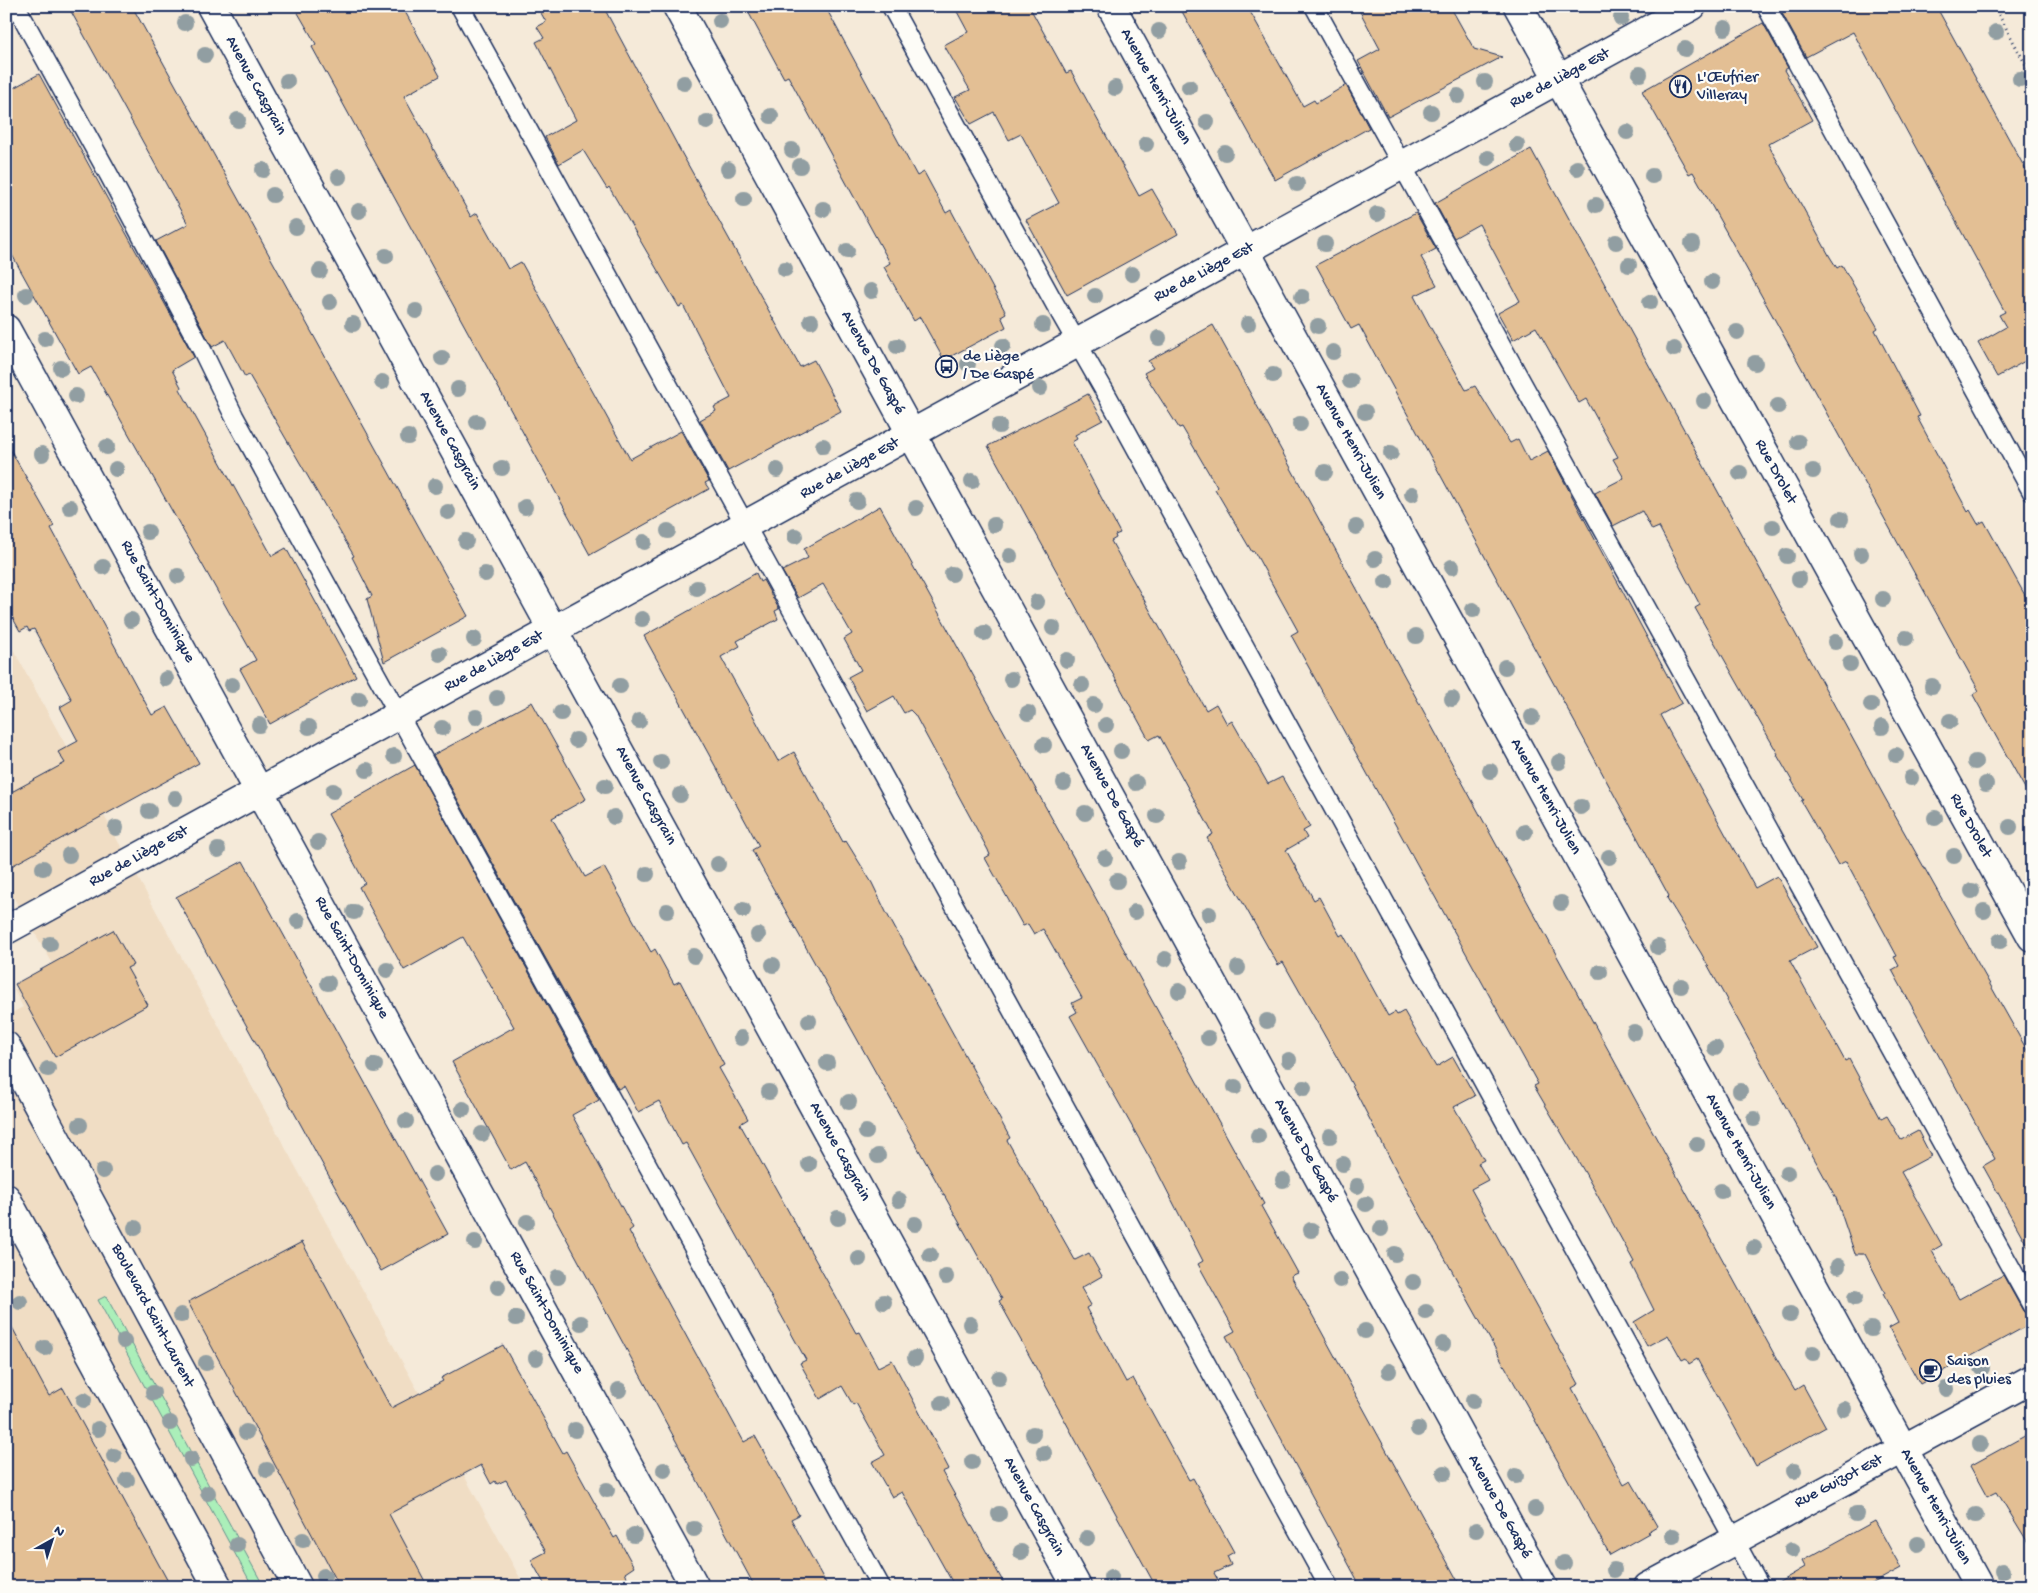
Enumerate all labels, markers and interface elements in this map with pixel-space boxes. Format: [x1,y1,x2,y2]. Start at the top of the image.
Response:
street label: Avenue Henri-Julien [1115,26,1195,149]
street label: Avenue Casgrain [220,33,290,139]
street label: Rue de Liège Est [1507,44,1615,113]
place label: L'Œufrier Villeray [1696,69,1759,106]
restaurant icon: L'Œufrier Villeray [1669,75,1693,99]
street label: Rue de Liège Est [1151,238,1259,307]
street label: Avenue De Gaspé [836,308,909,419]
place label: de Liège / De Gaspé [963,348,1035,385]
bus stop icon: de Liège / De Gaspé [935,354,959,378]
street label: Avenue Henri-Julien [1310,381,1390,504]
street label: Avenue Casgrain [414,388,484,494]
street label: Rue de Liège Est [797,433,904,504]
street label: Rue Drolet [1750,436,1801,509]
street label: Rue Saint-Dominique [116,538,199,667]
street label: Rue de Liège Est [441,626,548,697]
street label: Avenue Henri-Julien [1505,736,1585,859]
street label: Avenue De Gaspé [1075,741,1148,852]
street label: Avenue Casgrain [610,743,680,849]
street label: Rue Drolet [1945,790,1996,863]
street label: Rue de Liège Est [86,821,193,892]
street label: Rue Saint-Dominique [310,894,393,1023]
street label: Avenue Henri-Julien [1700,1091,1780,1214]
street label: Avenue De Gaspé [1269,1096,1342,1207]
street label: Avenue Casgrain [804,1099,874,1205]
street label: Boulevard Saint-Laurent [106,1240,199,1392]
street label: Rue Saint-Dominique [505,1249,588,1378]
place label: Saison des pluies [1947,1353,2012,1390]
cafe icon: Saison des pluies [1919,1359,1943,1383]
street label: Avenue Henri-Julien [1895,1446,1975,1569]
street label: Rue Guizot Est [1792,1450,1888,1513]
street label: Avenue De Gaspé [1463,1452,1536,1563]
street label: Avenue Casgrain [998,1454,1068,1560]
north arrow [28,1516,78,1566]
text: N [50,1522,68,1541]

